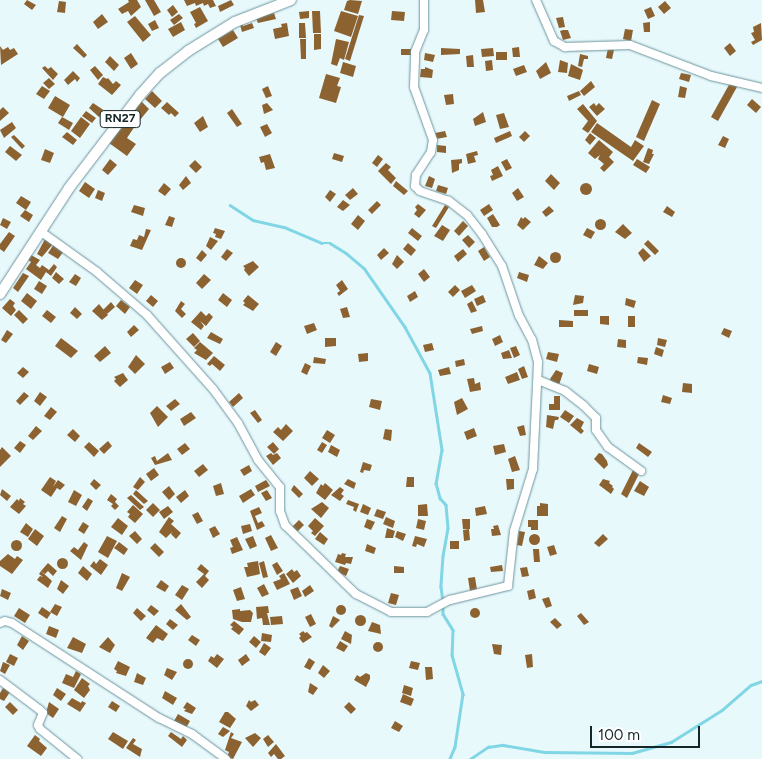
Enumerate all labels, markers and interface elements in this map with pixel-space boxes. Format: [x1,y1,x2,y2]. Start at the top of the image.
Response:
road number: RN27 [99,110,141,128]
scale bar [592,716,702,748]
text: 100 m [598,726,640,744]

